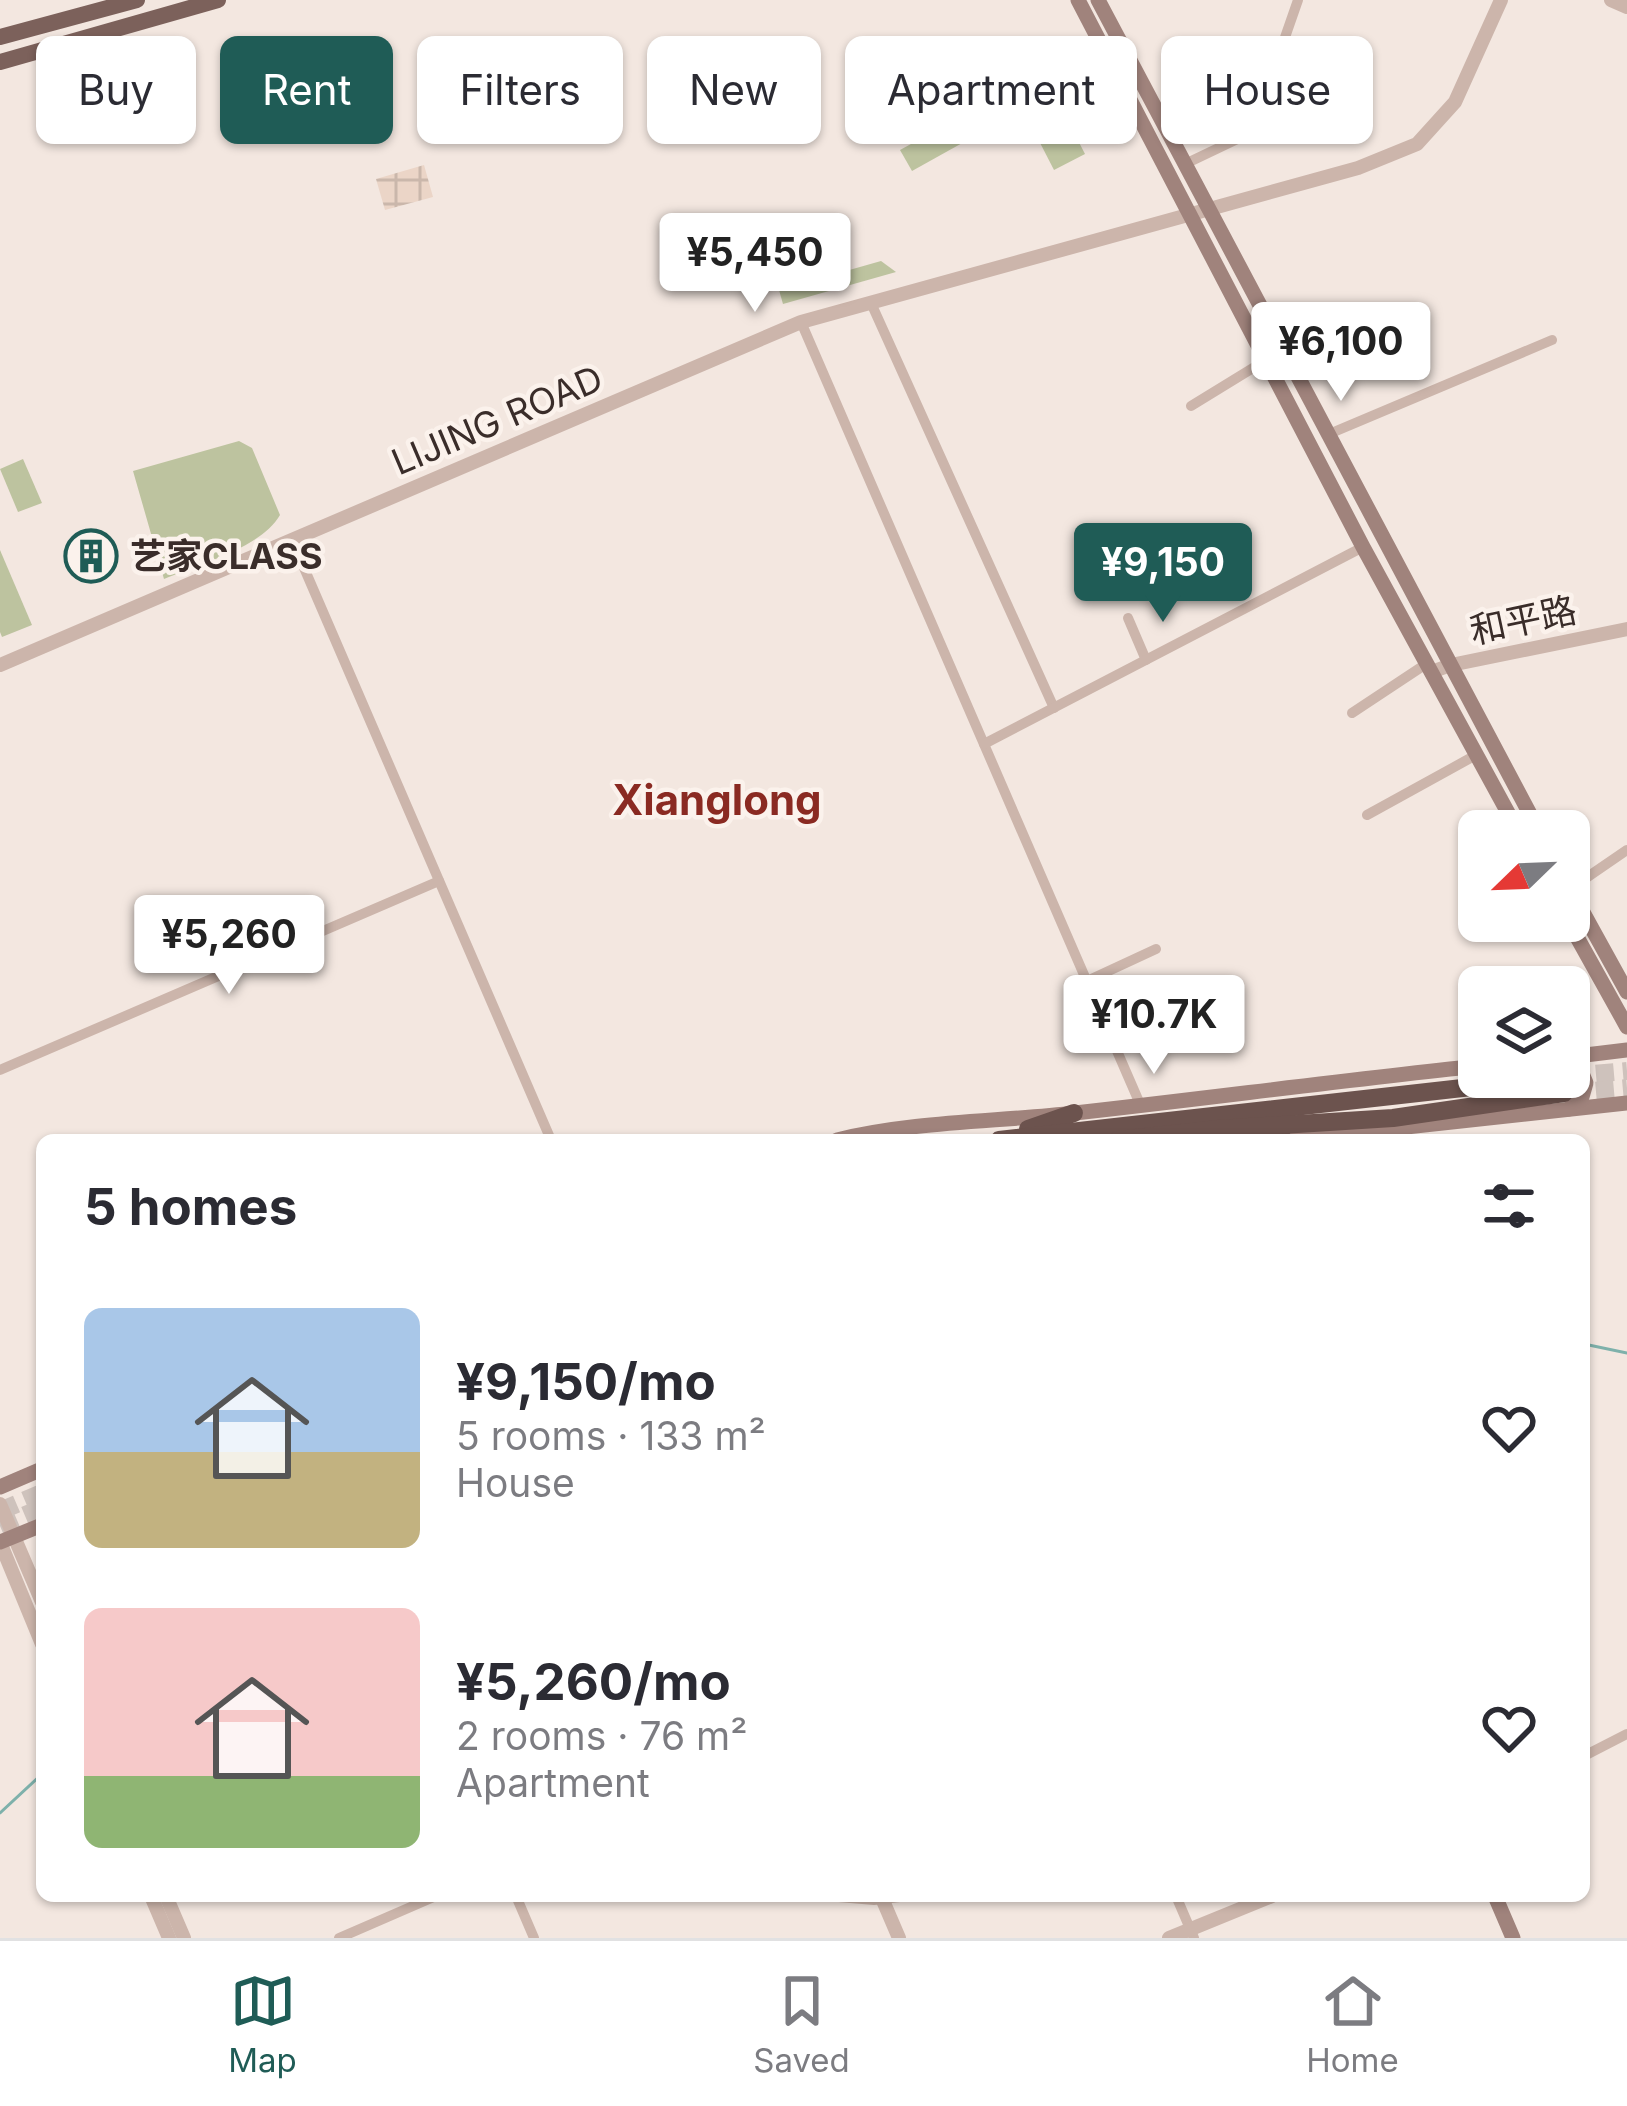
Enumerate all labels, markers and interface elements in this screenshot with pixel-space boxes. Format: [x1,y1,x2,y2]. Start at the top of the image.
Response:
chip: Buy [36,36,196,144]
chip: Rent [220,36,393,144]
chip: Filters [417,36,623,144]
chip: New [647,36,821,144]
chip: Apartment [845,36,1137,144]
chip: House [1161,36,1373,144]
pin: ¥5,450 [657,213,853,315]
text: ¥5,450 [687,228,823,275]
pin: ¥6,100 [1243,302,1439,404]
text: ¥6,100 [1278,317,1404,364]
street label: LIJING ROAD [385,356,609,484]
pin: ¥9,150 [1065,523,1261,625]
building icon: 艺家CLASS [63,528,119,584]
place label: 艺家CLASS [130,534,322,578]
text: ¥9,150 [1101,538,1225,585]
street label: 和平路 [1466,587,1580,653]
district label: Xianglong [612,774,822,825]
north arrow [1458,810,1590,942]
map controls [1458,810,1590,1098]
pin: ¥5,260 [131,895,327,997]
text: ¥5,260 [161,910,297,957]
button: layers [1458,966,1590,1098]
pin: ¥10.7K [1056,975,1252,1077]
text: ¥10.7K [1091,990,1217,1037]
icon: filters [1476,1173,1542,1239]
text: 5 homes [84,1176,297,1237]
text: ¥9,150/mo [456,1351,716,1412]
icon: home [180,1356,324,1500]
icon: heart [1476,1395,1542,1461]
text: 5 rooms · 133 m² [456,1412,766,1459]
text: House [456,1459,575,1506]
text: ¥5,260/mo [456,1651,731,1712]
icon: home [180,1656,324,1800]
icon: heart [1476,1695,1542,1761]
text: 2 rooms · 76 m² [456,1712,748,1759]
text: Apartment [456,1759,650,1806]
tab: Map [228,1968,297,2080]
tab: Saved [753,1968,850,2080]
tab: Home [1306,1968,1399,2080]

